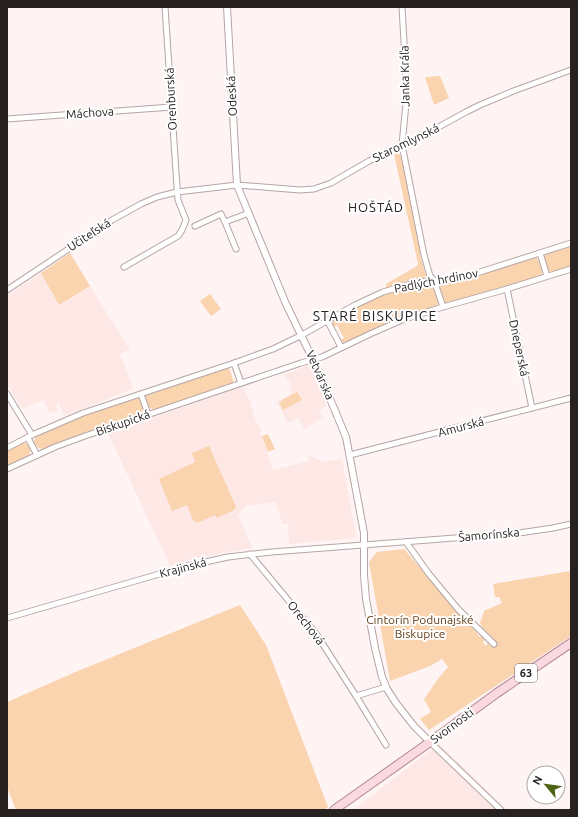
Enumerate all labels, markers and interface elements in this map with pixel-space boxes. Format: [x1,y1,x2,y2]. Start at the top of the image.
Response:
street label: Janka Kráľa [397,45,412,107]
street label: Orenburská [162,67,179,131]
street label: Odeská [224,76,239,117]
street label: Máchova [66,104,114,121]
street label: Staromlynská [370,121,441,164]
district label: HOŠTÁD [348,199,404,214]
street label: Učiteľská [65,216,113,253]
street label: Padlých hrdinov [393,266,479,295]
district label: STARÉ BISKUPICE [313,307,437,324]
street label: Dneperská [507,318,532,377]
street label: Vetvárska [304,348,337,401]
street label: Biskupická [94,407,152,438]
street label: Amurská [436,414,485,439]
street label: Šamorínska [458,525,520,544]
street label: Krajinská [158,555,208,580]
street label: Orechová [285,598,327,647]
park label: Cintorín Podunajské Biskupice [366,613,474,640]
road number: 63 [515,664,537,682]
street label: Svornosti [428,705,476,746]
north arrow [526,765,566,805]
text: N [530,774,544,787]

